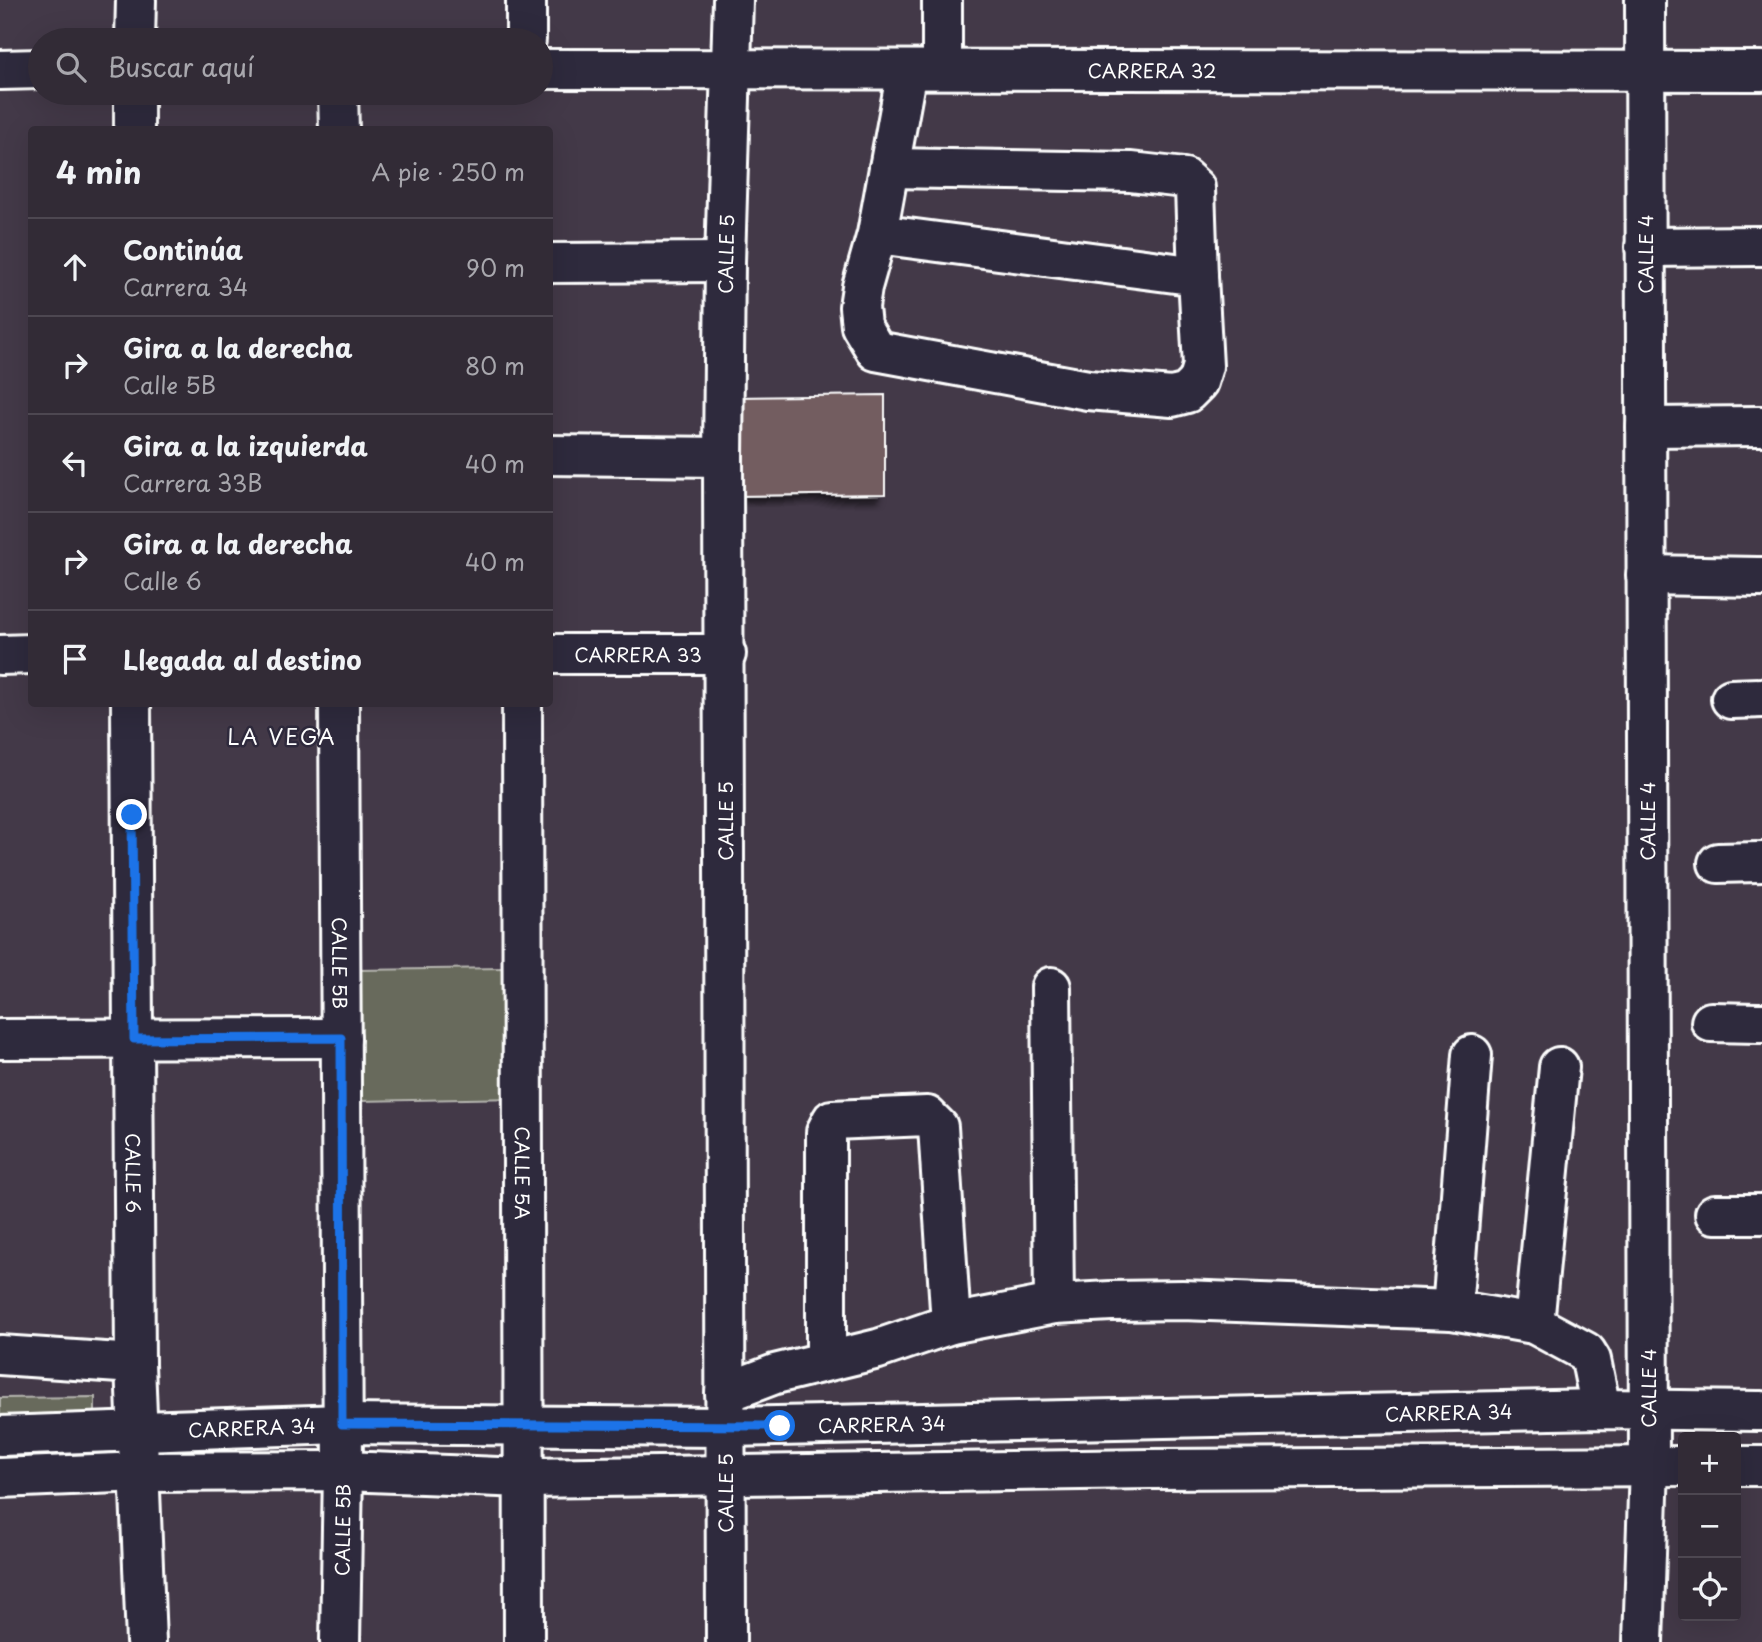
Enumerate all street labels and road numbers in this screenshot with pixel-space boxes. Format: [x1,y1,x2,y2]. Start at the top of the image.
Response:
street label: CARRERA 32 [1088,56,1216,84]
street label: CALLE 5 [711,214,740,294]
street label: CALLE 4 [1631,214,1659,294]
street label: CARRERA 33 [574,640,702,668]
street label: CALLE 5 [711,781,739,861]
street label: CALLE 4 [1633,781,1661,861]
street label: CALLE 5B [326,917,355,1009]
street label: CALLE 5A [509,1126,537,1220]
street label: CALLE 6 [120,1133,148,1213]
street label: CALLE 4 [1634,1348,1662,1428]
street label: CARRERA 34 [1384,1397,1513,1427]
street label: CARRERA 34 [818,1408,946,1439]
street label: CARRERA 34 [188,1411,316,1443]
street label: CALLE 5 [711,1453,739,1533]
street label: CALLE 5B [327,1484,357,1576]

